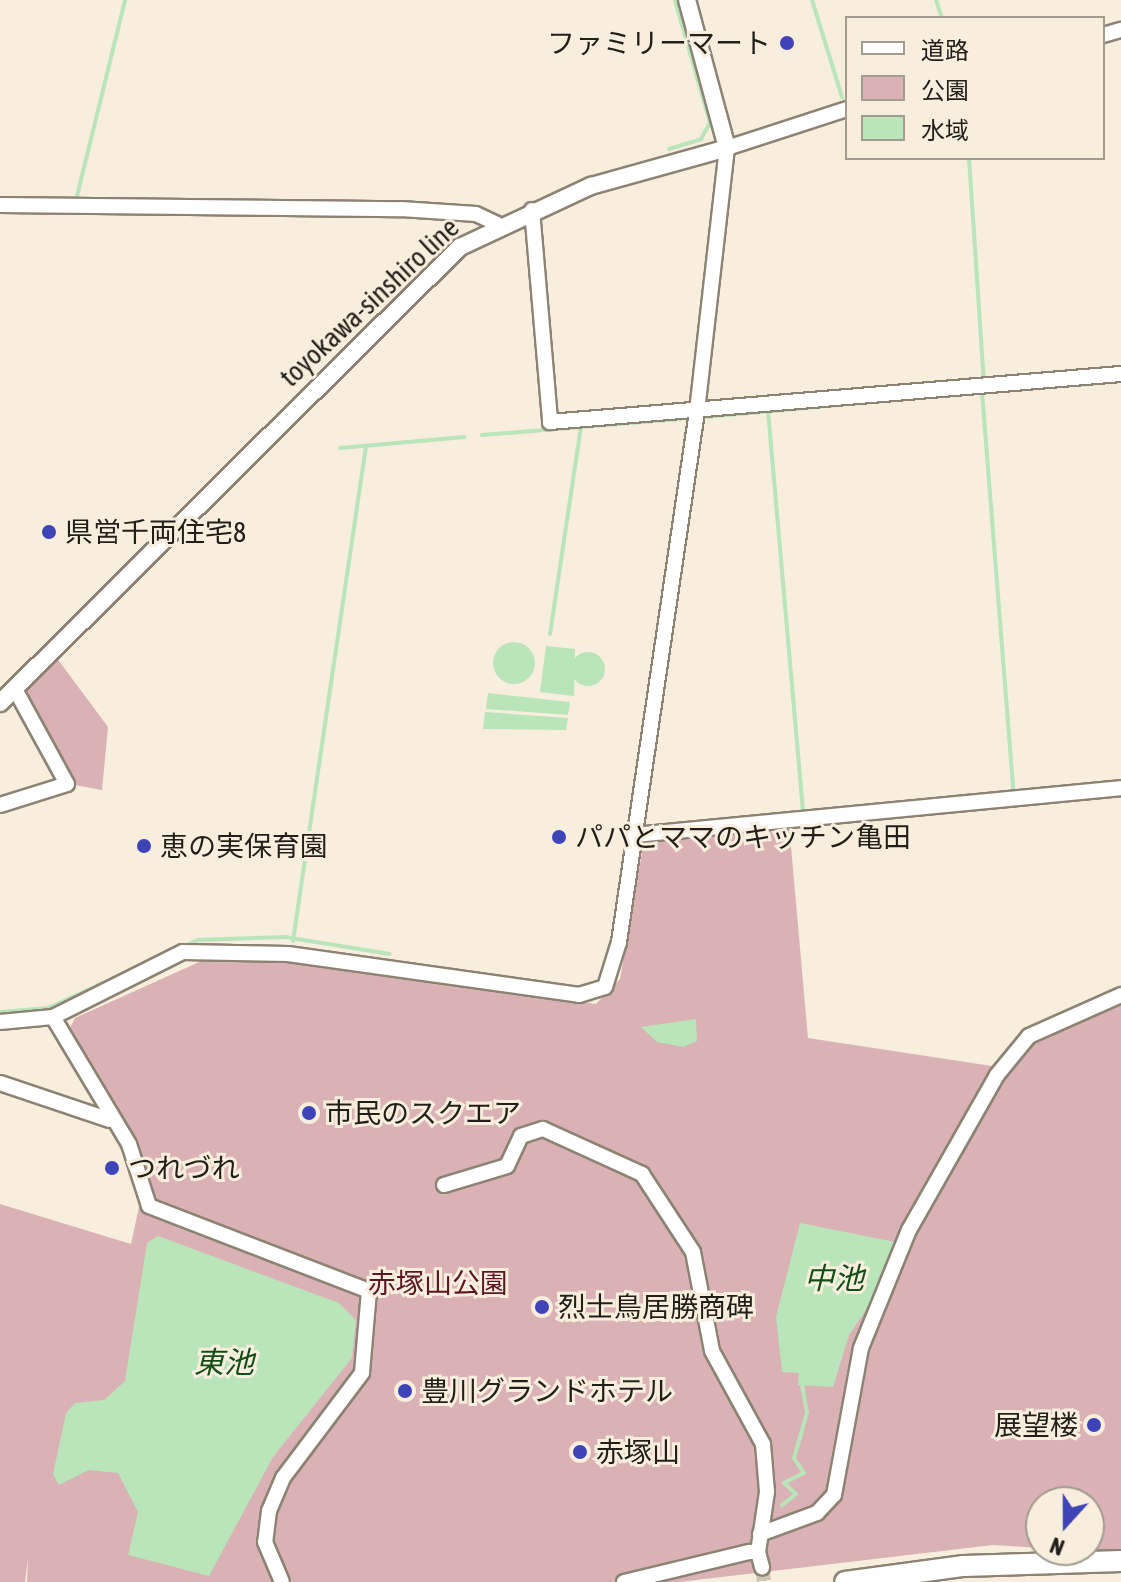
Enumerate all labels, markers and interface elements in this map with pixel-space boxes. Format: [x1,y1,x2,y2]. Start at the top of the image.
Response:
legend [845,16,1105,160]
place label: ファミリーマート [547,26,771,60]
marker: ファミリーマート [778,34,796,52]
text: 道路 [921,37,969,64]
text: 公園 [921,77,969,104]
text: 水域 [921,117,969,144]
street label: toyokawa-sinshiro line [273,211,465,393]
place label: 県営千両住宅8 [65,515,246,549]
marker: 県営千両住宅8 [40,523,58,541]
place label: パパとママのキッチン亀田 [575,820,911,854]
marker: パパとママのキッチン亀田 [550,828,568,846]
place label: 恵の実保育園 [160,829,328,863]
marker: 恵の実保育園 [135,837,153,855]
place label: 市民のスクエア [325,1096,521,1130]
marker: 市民のスクエア [300,1104,318,1122]
place label: つれづれ [128,1151,240,1185]
marker: つれづれ [103,1159,121,1177]
water label: 中池 [804,1260,864,1296]
park label: 赤塚山公園 [368,1266,508,1300]
place label: 烈士鳥居勝商碑 [558,1290,754,1324]
marker: 烈士鳥居勝商碑 [533,1298,551,1316]
water label: 東池 [194,1344,254,1380]
place label: 豊川グランドホテル [421,1374,673,1408]
marker: 豊川グランドホテル [396,1382,414,1400]
place label: 展望楼 [994,1408,1078,1442]
marker: 展望楼 [1085,1416,1103,1434]
place label: 赤塚山 [596,1435,680,1469]
marker: 赤塚山 [571,1443,589,1461]
north arrow [1025,1486,1105,1566]
text: N [1046,1532,1068,1561]

